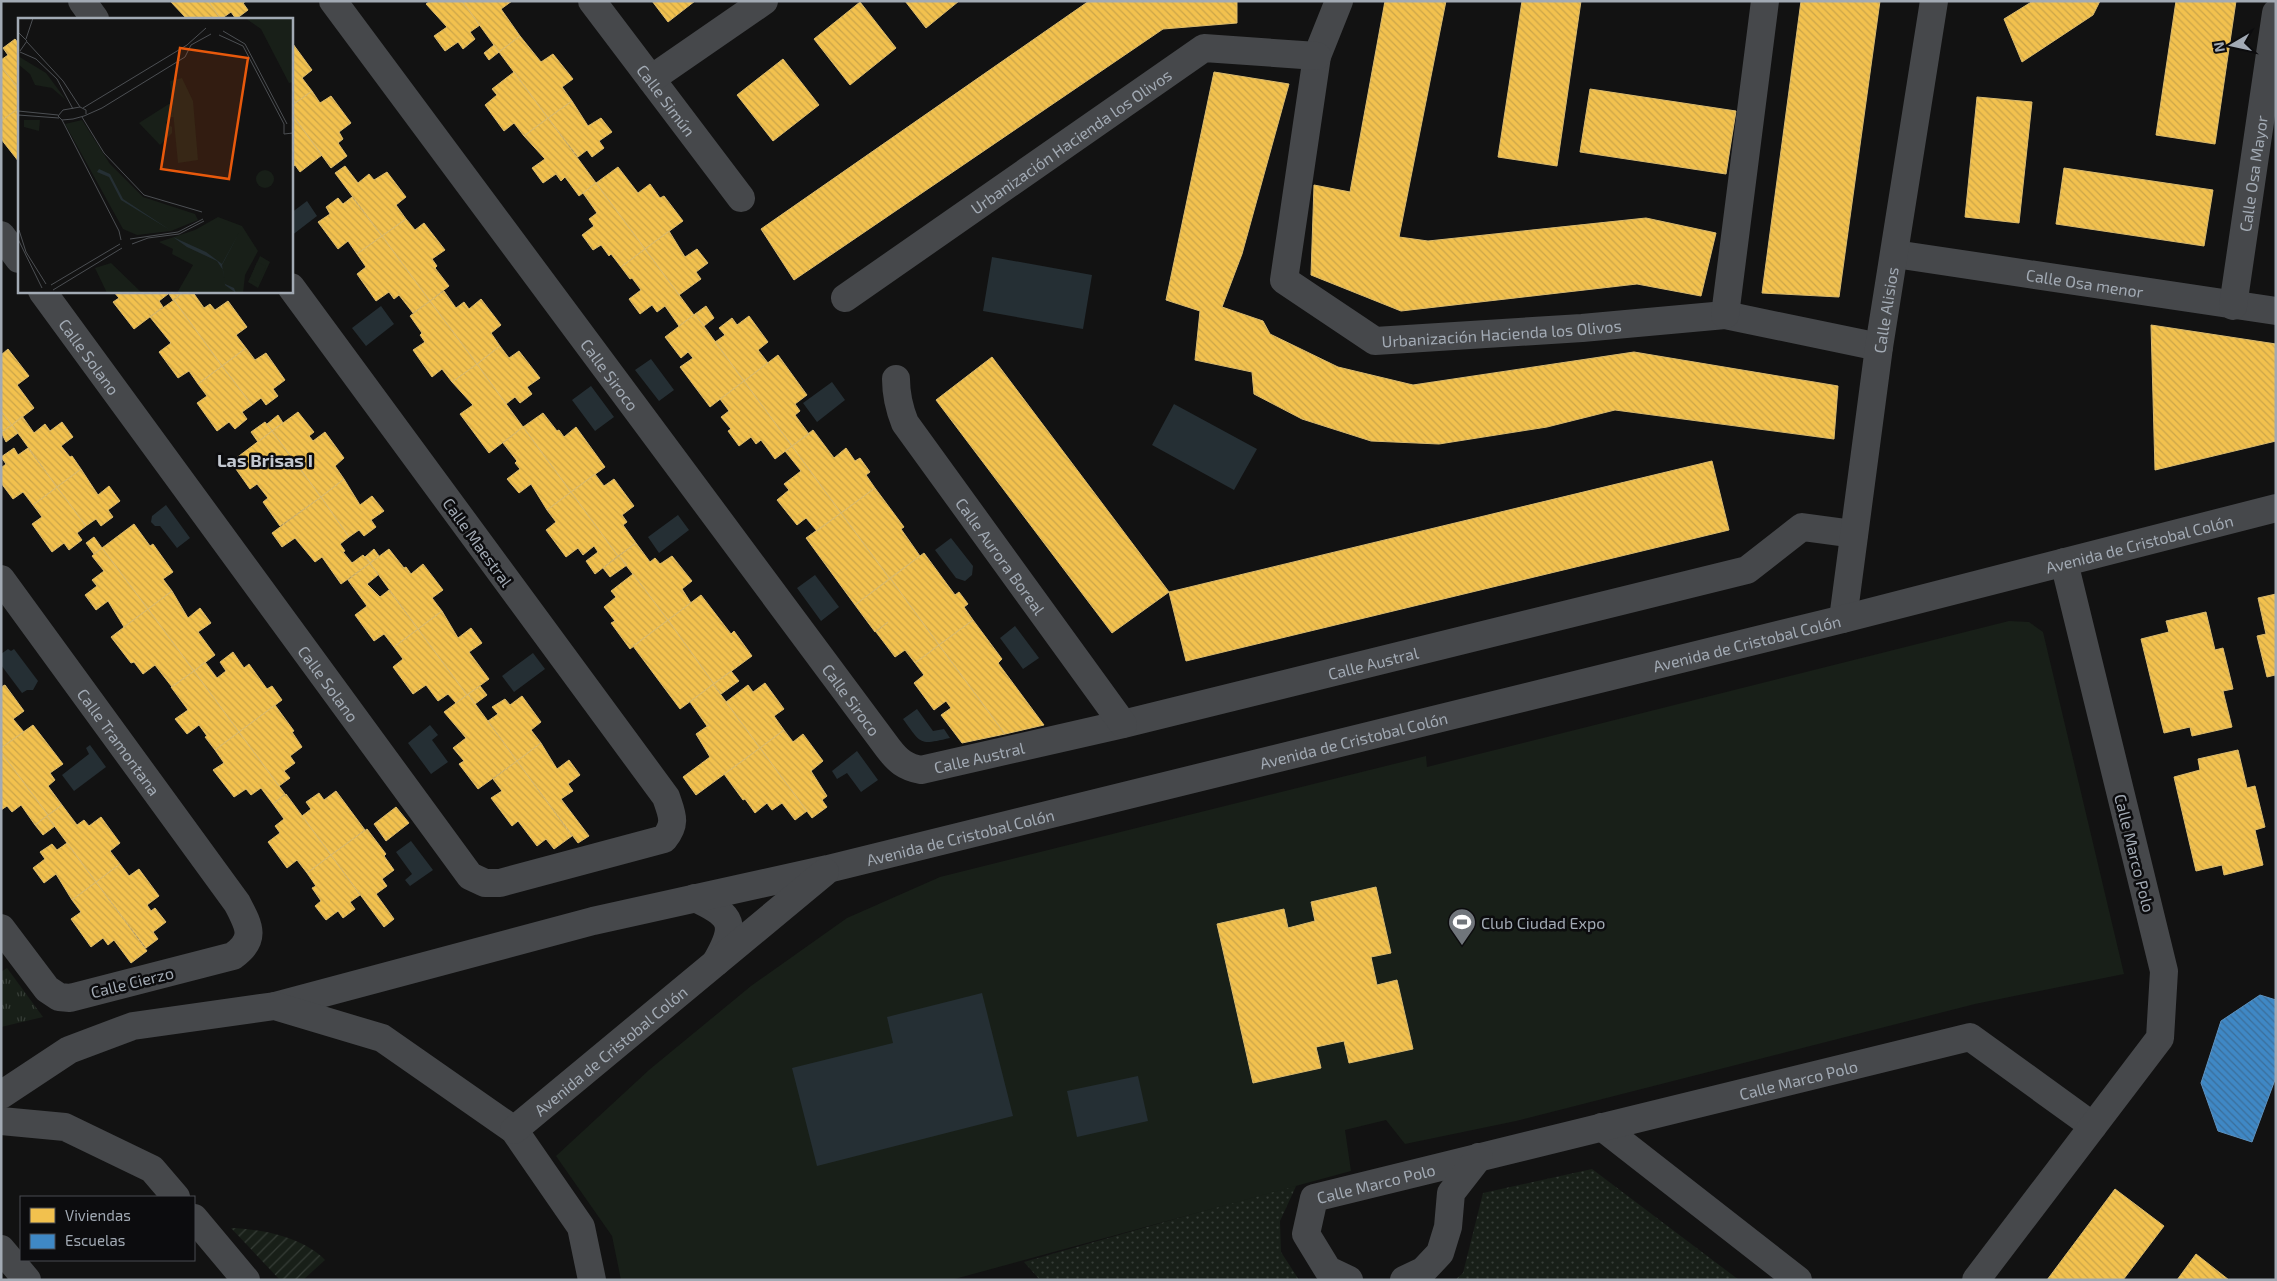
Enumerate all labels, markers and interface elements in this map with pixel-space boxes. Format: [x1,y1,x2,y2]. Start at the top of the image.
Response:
inset map [18,18,292,292]
north arrow [2207,20,2257,70]
text: N [2209,41,2228,53]
street label: Calle Simún [634,60,700,140]
street label: Urbanización Hacienda los Olivos [967,64,1175,217]
street label: Calle Osa Mayor [2235,113,2270,233]
street label: Calle Osa menor [2025,264,2145,301]
street label: Calle Alisios [1869,265,1901,354]
street label: Calle Solano [56,315,124,398]
street label: Urbanización Hacienda los Olivos [1381,315,1622,350]
street label: Calle Siroco [577,335,643,414]
district label: Las Brisas I [217,449,313,471]
street label: Calle Aurora Boreal [952,493,1050,618]
street label: Calle Maestral [439,494,517,590]
street label: Avenida de Cristobal Colón [2043,510,2235,576]
street label: Avenida de Cristobal Colón [1651,610,1843,675]
street label: Calle Solano [295,641,363,725]
street label: Calle Austral [1326,642,1420,683]
street label: Calle Siroco [819,660,885,739]
street label: Calle Tramontana [74,684,165,799]
street label: Avenida de Cristobal Colón [1258,707,1449,772]
street label: Calle Austral [932,737,1027,776]
street label: Calle Marco Polo [2111,792,2159,914]
street label: Avenida de Cristobal Colón [864,804,1056,869]
sports icon: Club Ciudad Expo [1447,907,1477,946]
place label: Club Ciudad Expo [1481,913,1605,932]
street label: Calle Cierzo [89,963,175,1001]
street label: Avenida de Cristobal Colón [530,981,690,1119]
street label: Calle Marco Polo [1737,1055,1860,1103]
street label: Calle Marco Polo [1315,1159,1437,1207]
legend [20,1196,195,1261]
text: Viviendas [65,1206,131,1224]
text: Escuelas [65,1231,125,1249]

